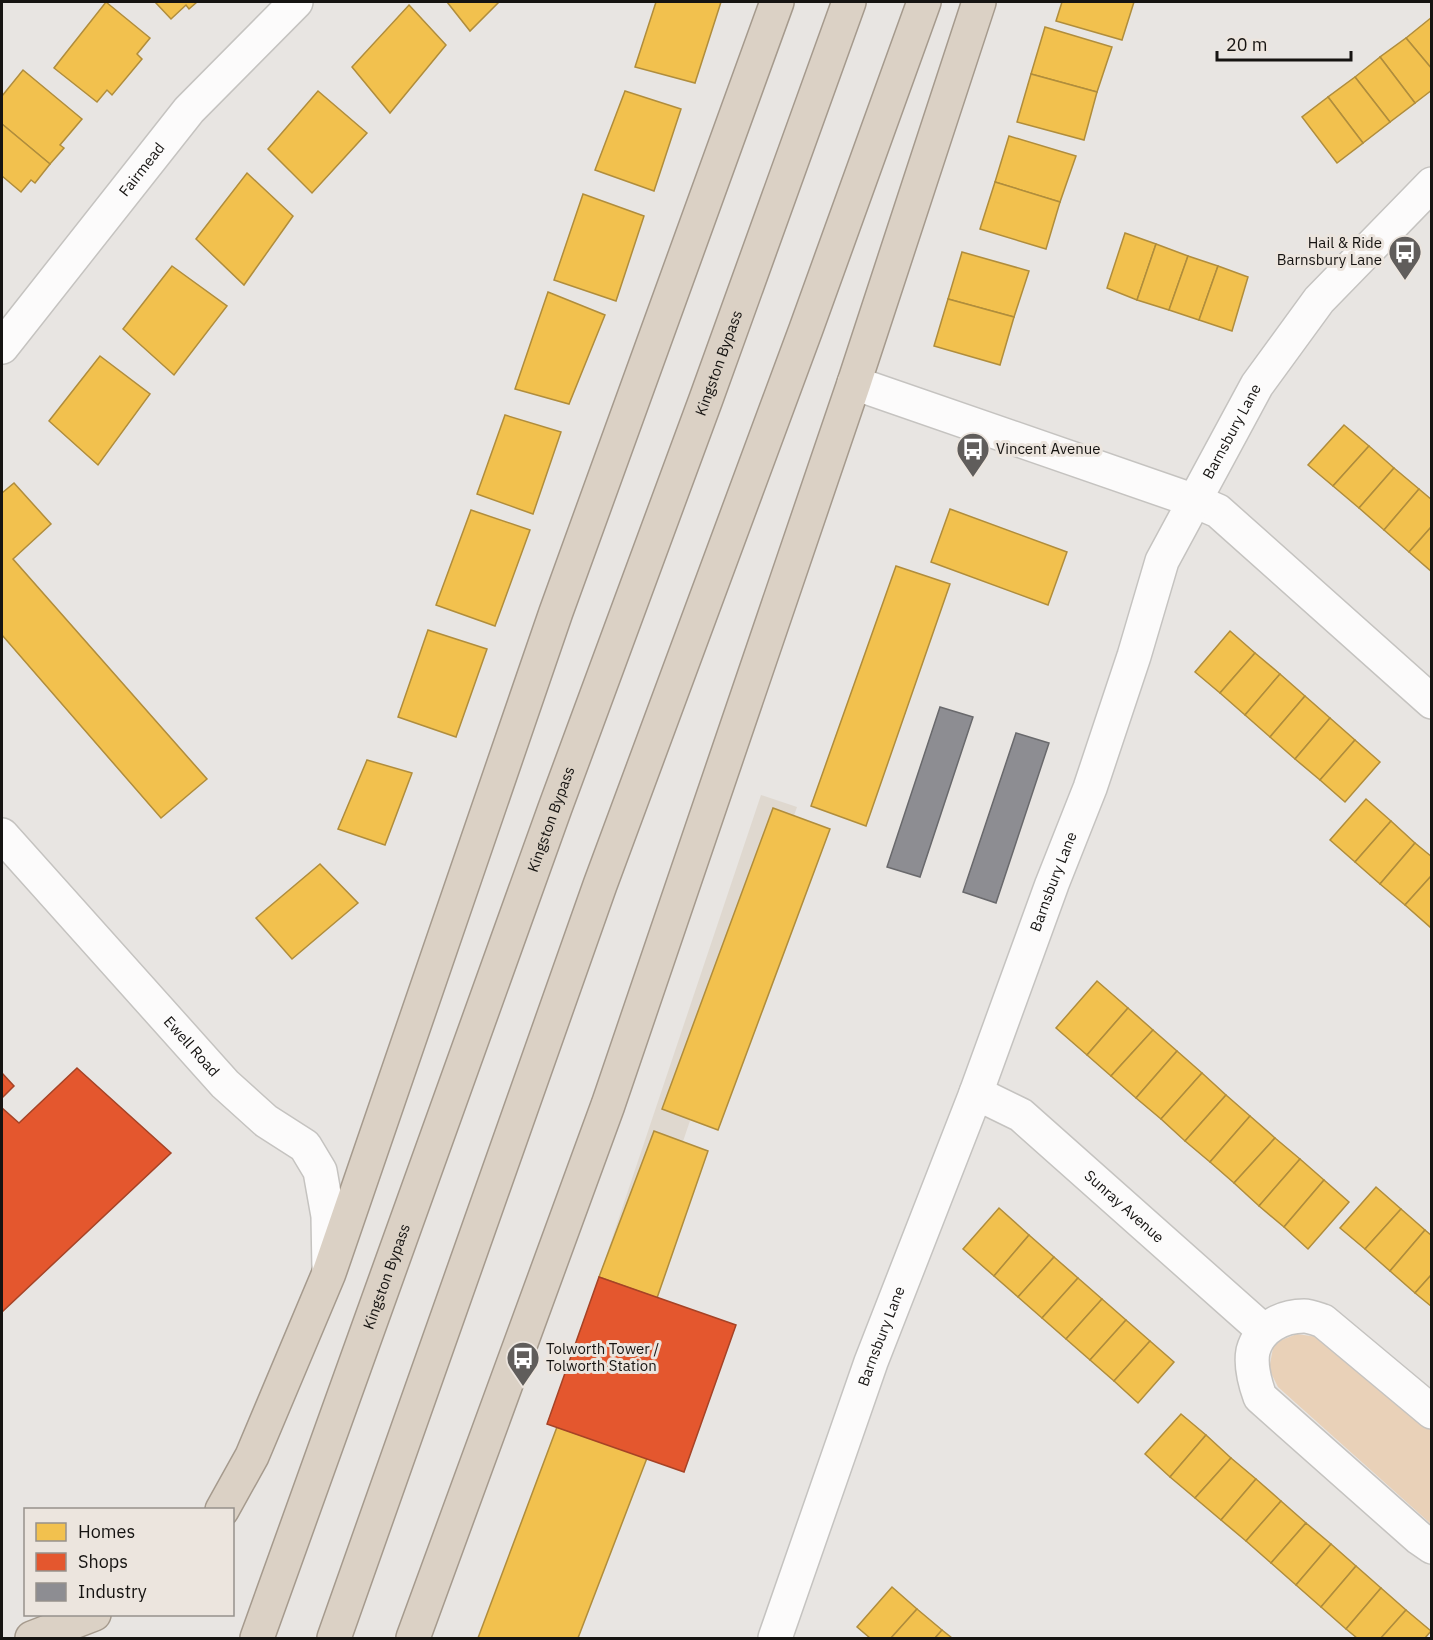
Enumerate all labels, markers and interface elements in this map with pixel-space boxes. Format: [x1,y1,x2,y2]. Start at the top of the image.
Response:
scale bar [1217,24,1350,62]
text: 20 m [1226,33,1268,56]
street label: Fairmead [115,139,169,200]
place label: Hail & Ride Barnsbury Lane [1277,233,1382,269]
bus stop icon: Hail & Ride Barnsbury Lane [1387,234,1423,281]
street label: Kingston Bypass [691,307,746,418]
street label: Barnsbury Lane [1198,380,1265,482]
bus stop icon: Vincent Avenue [955,431,991,478]
place label: Vincent Avenue [996,439,1101,458]
street label: Kingston Bypass [523,764,579,874]
street label: Barnsbury Lane [1025,829,1081,934]
street label: Ewell Road [160,1012,224,1080]
street label: Sunray Avenue [1081,1166,1168,1247]
street label: Kingston Bypass [359,1221,414,1332]
street label: Barnsbury Lane [853,1283,909,1389]
place label: Tolworth Tower / Tolworth Station [546,1339,659,1375]
bus stop icon: Tolworth Tower / Tolworth Station [505,1340,541,1387]
legend [24,1508,234,1616]
text: Homes [78,1520,135,1543]
text: Shops [78,1550,128,1573]
text: Industry [78,1580,147,1603]

